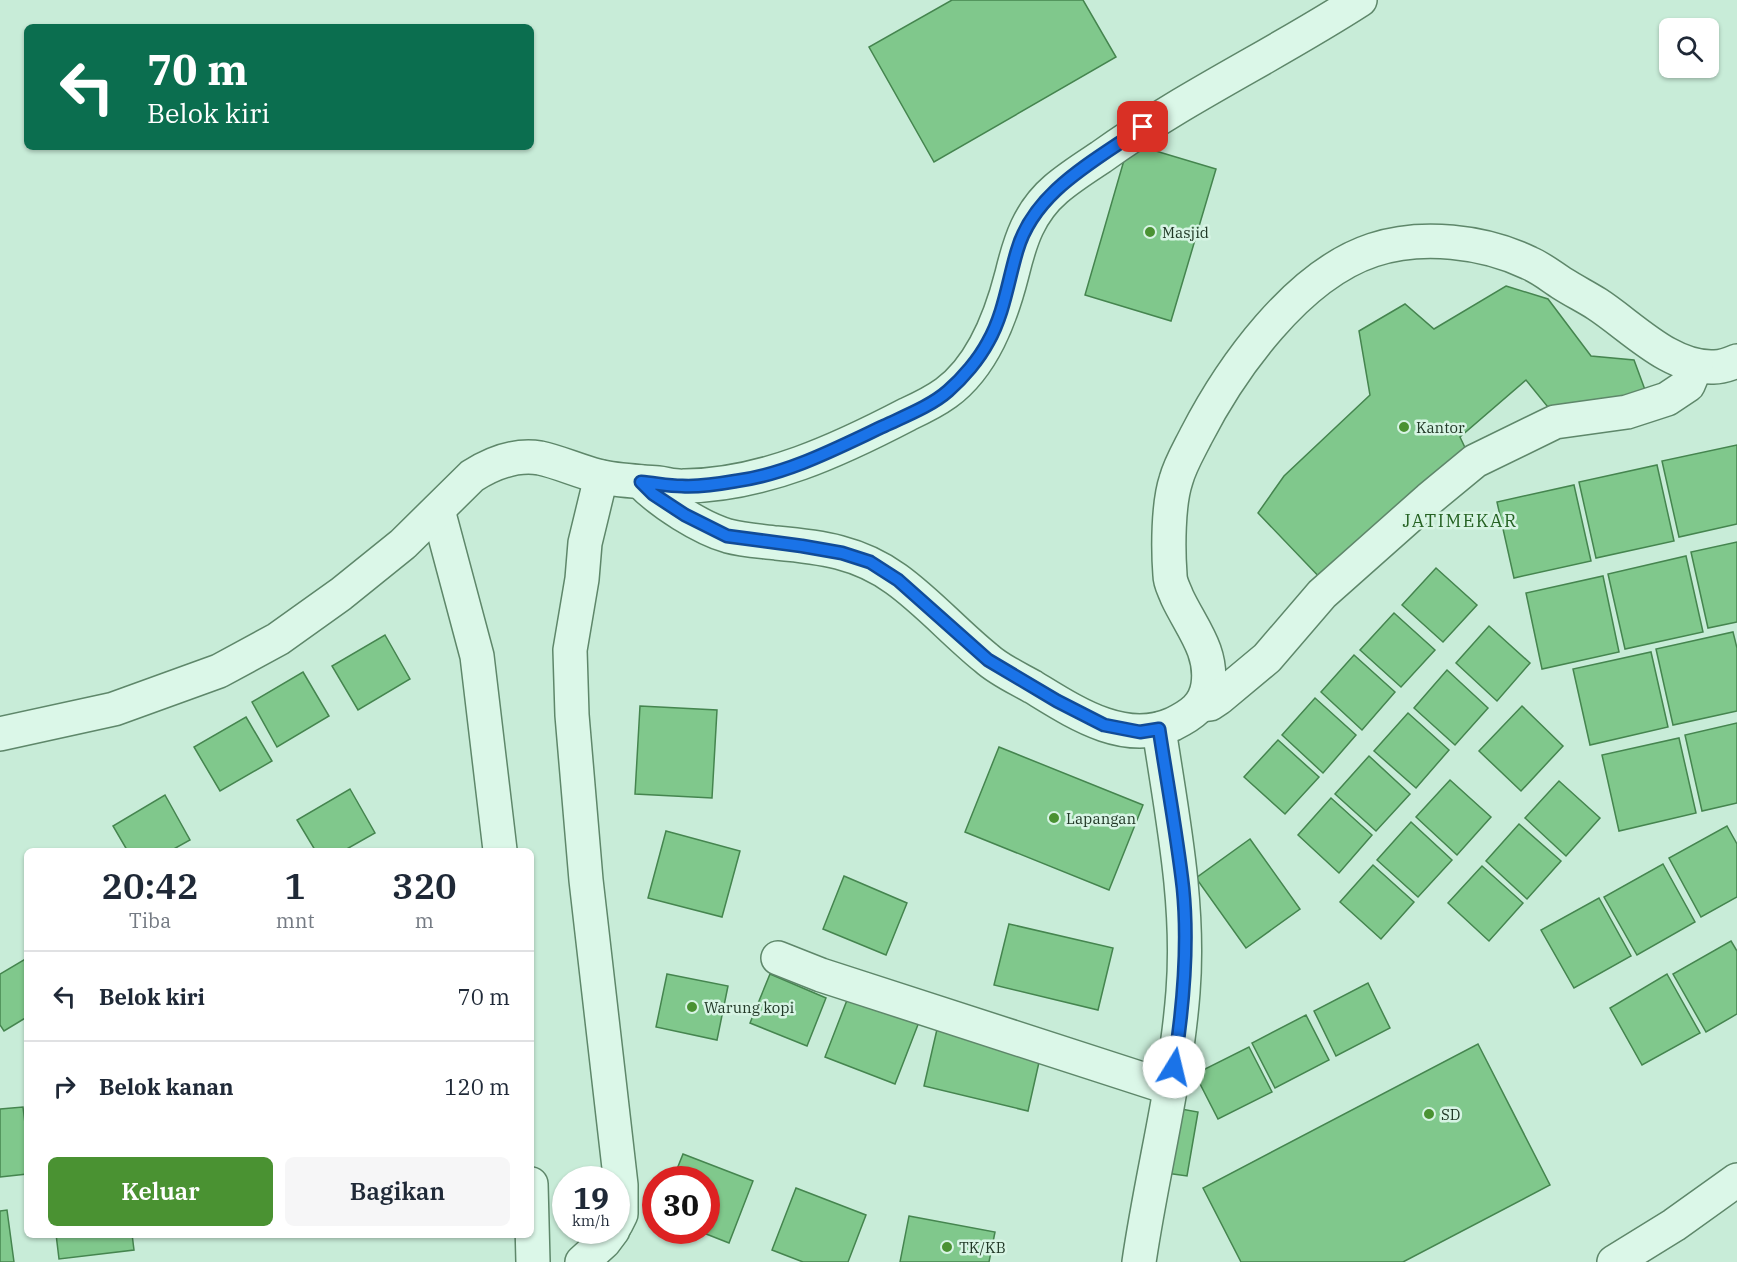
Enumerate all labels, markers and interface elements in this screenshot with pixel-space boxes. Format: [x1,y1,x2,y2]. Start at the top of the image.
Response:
map controls [1659,18,1719,78]
button: search [1659,18,1719,78]
text: 70 m [147,42,248,97]
icon: left [48,48,126,126]
text: Belok kiri [147,95,270,130]
pin [1117,101,1168,152]
icon: arrive [1126,110,1159,143]
place label: Masjid [1162,223,1209,242]
marker: Masjid [1143,225,1157,239]
place label: Kantor [1416,418,1465,437]
marker: Kantor [1397,420,1411,434]
district label: JATIMEKAR [1402,509,1518,532]
place label: Lapangan [1066,809,1137,828]
marker: Lapangan [1047,811,1061,825]
text: 20:42 [101,862,198,909]
text: 1 [284,862,306,909]
text: 320 [392,862,457,909]
text: Tiba [129,907,171,934]
text: mnt [276,907,315,934]
text: m [415,907,434,934]
icon: left [48,980,81,1013]
text: Belok kiri [99,982,205,1011]
text: 70 m [458,982,510,1011]
place label: Warung kopi [704,998,794,1017]
marker: Warung kopi [685,1000,699,1014]
position arrow [1142,1035,1206,1099]
icon: right [48,1070,81,1103]
text: Belok kanan [99,1072,234,1101]
text: 120 m [444,1072,510,1101]
place label: SD [1441,1105,1460,1124]
marker: SD [1422,1107,1436,1121]
button: Keluar [48,1157,273,1226]
button: Bagikan [285,1157,510,1226]
speed limit sign: 30 [642,1166,720,1244]
text: 19 [573,1178,609,1217]
text: km/h [572,1211,610,1230]
place label: TK/KB [959,1238,1006,1257]
marker: TK/KB [940,1240,954,1254]

